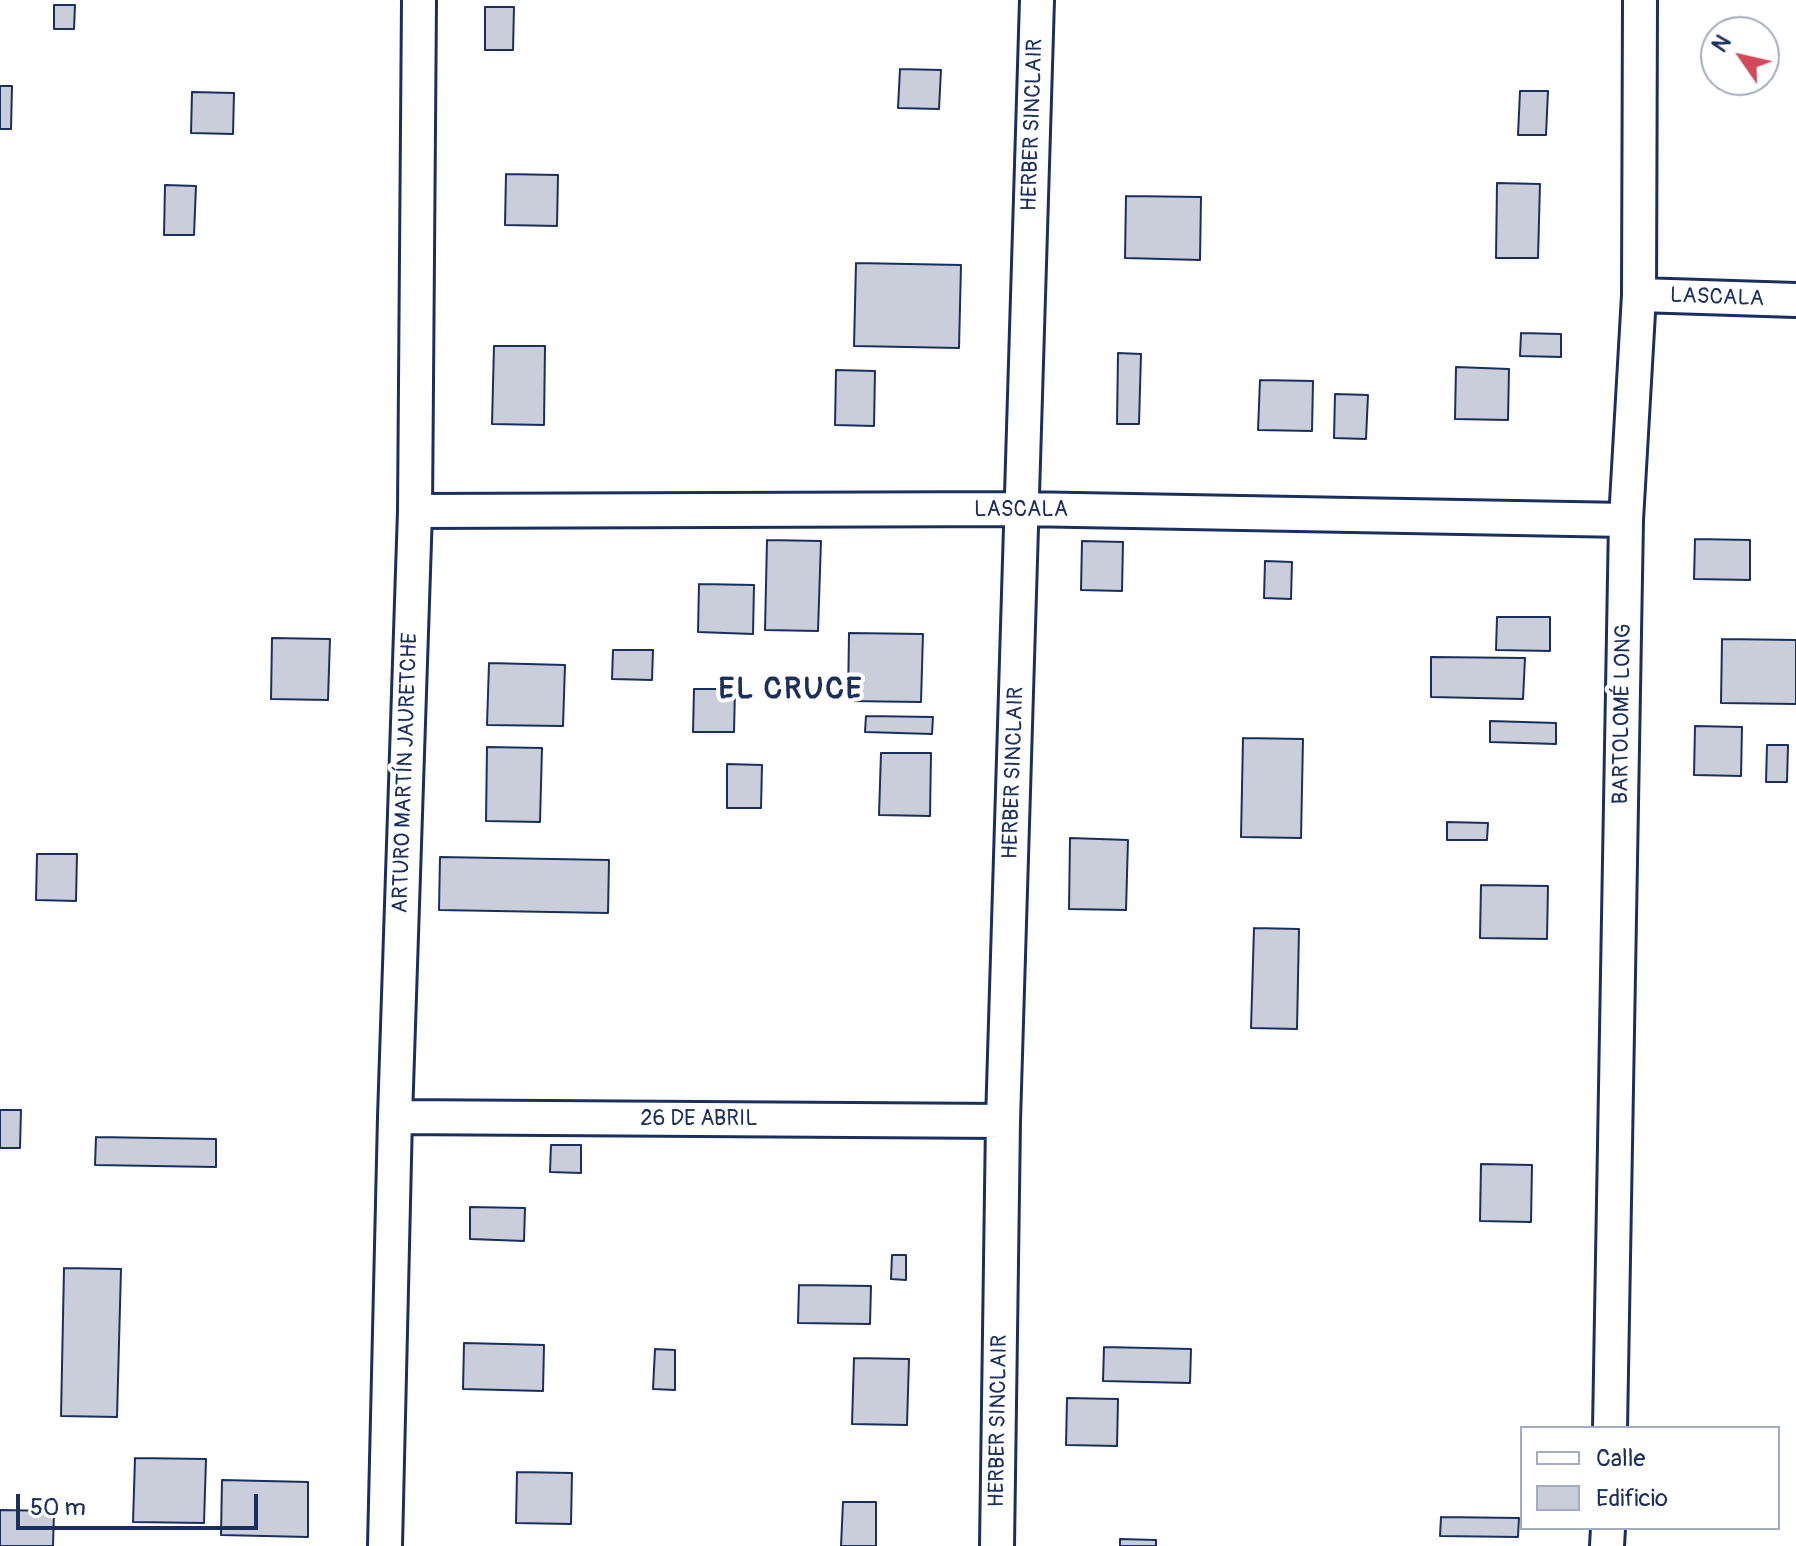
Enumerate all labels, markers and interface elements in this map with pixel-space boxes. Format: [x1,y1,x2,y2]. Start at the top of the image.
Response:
north arrow [1700,16,1780,96]
text: N [1706,30,1738,58]
street label: HERBER SINCLAIR [1017,38,1049,212]
street label: LASCALA [1670,283,1764,313]
street label: LASCALA [974,497,1068,523]
street label: BARTOLOMÉ LONG [1608,623,1638,805]
street label: ARTURO MARTÍN JAURETCHE [388,632,424,914]
district label: EL CRUCE [719,672,863,708]
street label: HERBER SINCLAIR [998,686,1030,860]
street label: 26 DE ABRIL [640,1106,758,1132]
street label: HERBER SINCLAIR [984,1334,1014,1508]
legend [1520,1426,1780,1530]
text: Calle [1596,1444,1645,1473]
scale bar [20,1478,262,1528]
text: Edificio [1596,1484,1668,1513]
text: 50 m [30,1493,86,1522]

